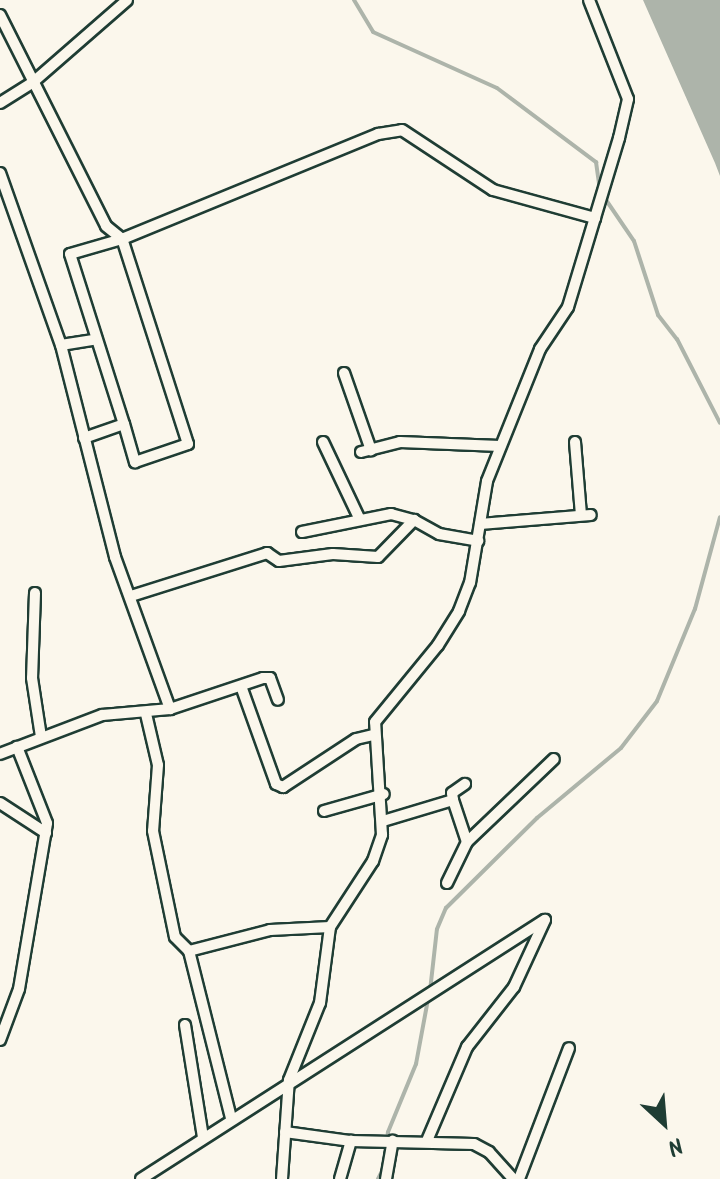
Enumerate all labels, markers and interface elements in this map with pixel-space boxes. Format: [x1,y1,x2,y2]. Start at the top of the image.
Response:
north arrow [624,1083,704,1163]
text: N [661,1126,689,1164]

